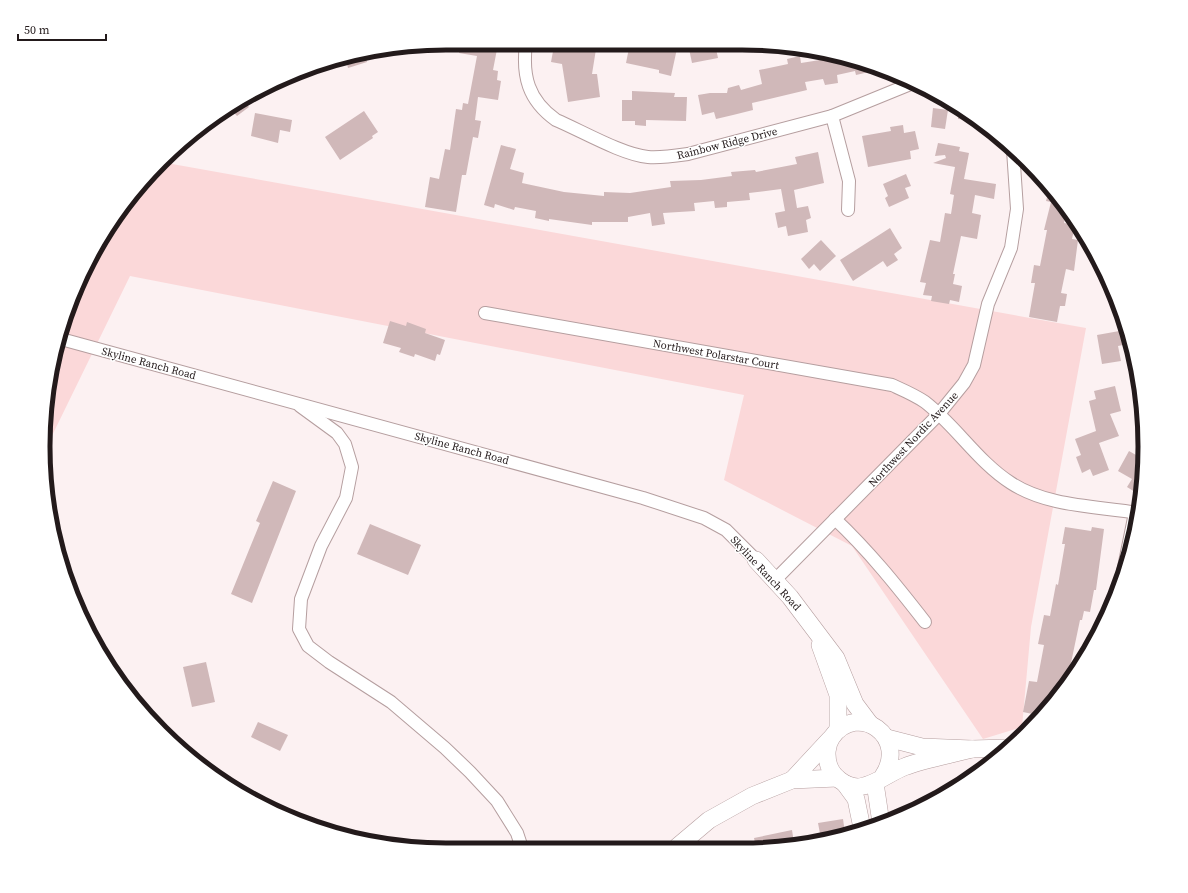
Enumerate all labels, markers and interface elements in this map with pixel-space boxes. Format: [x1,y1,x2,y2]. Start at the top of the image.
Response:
scale bar [18,16,106,42]
text: 50 m [24,22,50,38]
street label: Rainbow Ridge Drive [675,124,779,163]
street label: Northwest Polarstar Court [652,336,781,373]
street label: Skyline Ranch Road [100,344,198,383]
street label: Northwest Nordic Avenue [865,388,962,490]
street label: Skyline Ranch Road [413,429,511,468]
street label: Skyline Ranch Road [727,533,805,615]

